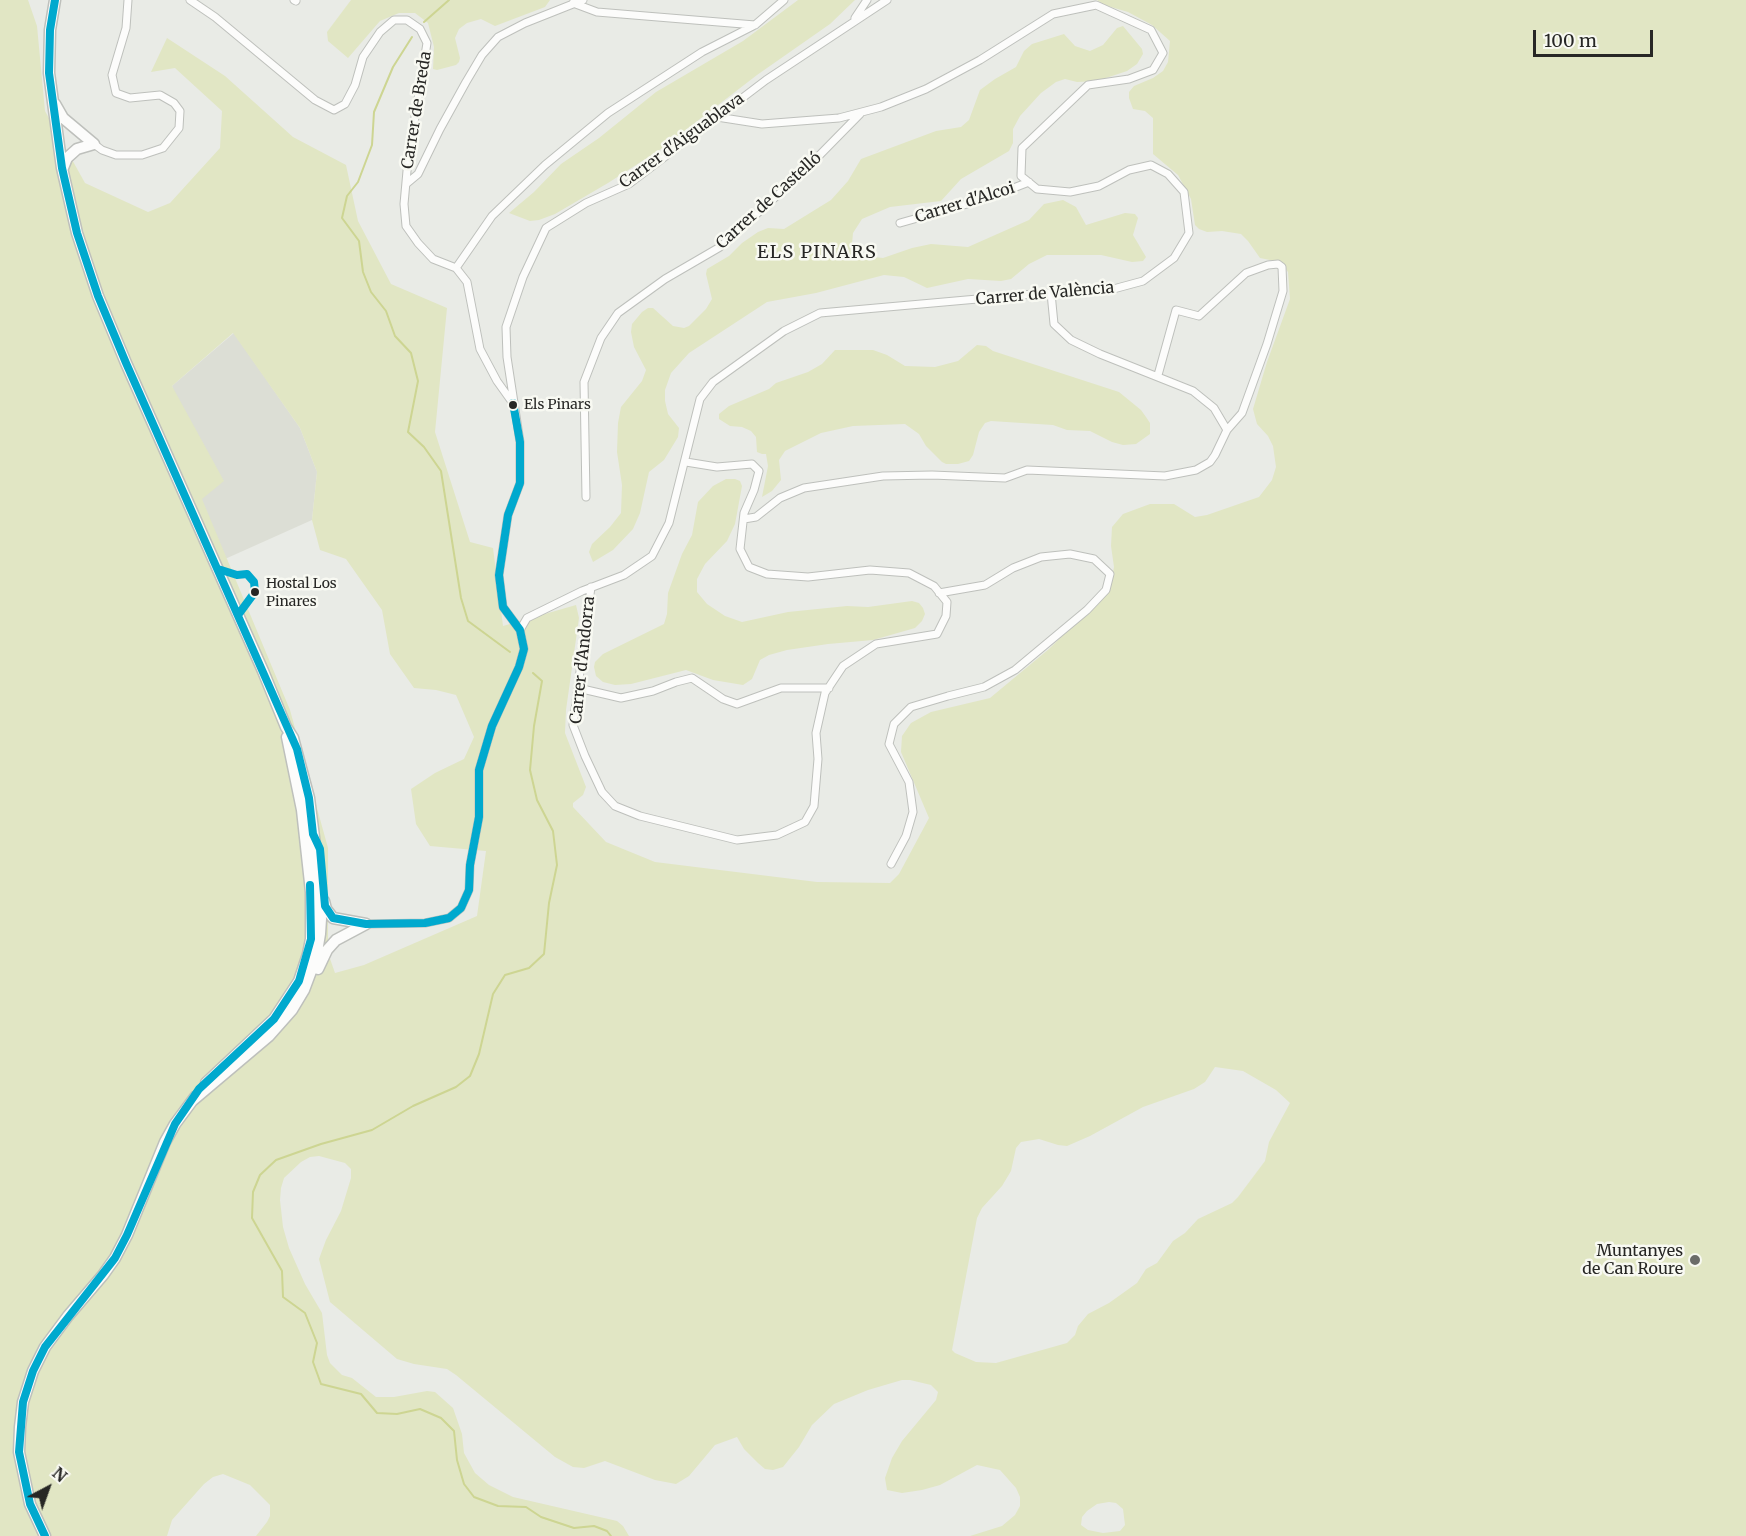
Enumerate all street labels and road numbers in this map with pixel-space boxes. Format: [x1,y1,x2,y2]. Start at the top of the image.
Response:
street label: Carrer de Breda [398,50,436,170]
street label: Carrer d'Aiguablava [616,89,748,193]
street label: Carrer de Castelló [712,149,826,253]
street label: Carrer d'Alcoi [913,179,1017,227]
street label: Carrer de València [975,278,1115,310]
street label: Carrer d'Andorra [567,595,599,725]

